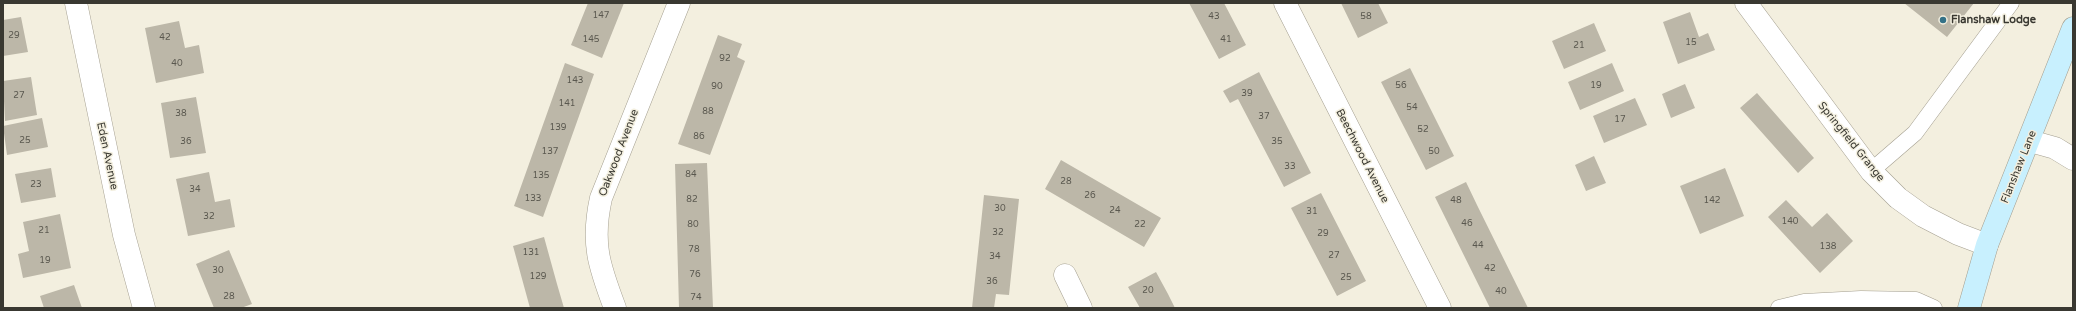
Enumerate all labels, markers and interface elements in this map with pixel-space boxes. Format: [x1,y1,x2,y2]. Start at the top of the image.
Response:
house number: 147 [593,11,609,21]
house number: 43 [1208,12,1220,22]
house number: 58 [1360,12,1372,22]
place label: Flanshaw Lodge [1951,13,2036,27]
marker: Flanshaw Lodge [1938,15,1948,25]
house number: 29 [8,31,20,41]
house number: 42 [159,33,171,43]
house number: 145 [583,35,599,45]
house number: 41 [1220,35,1232,45]
house number: 15 [1685,38,1697,48]
house number: 21 [1573,41,1585,51]
house number: 92 [719,54,731,64]
house number: 40 [171,59,183,69]
house number: 143 [567,76,583,86]
house number: 56 [1395,81,1407,91]
house number: 19 [1590,81,1602,91]
house number: 90 [711,82,723,92]
house number: 39 [1241,89,1253,99]
house number: 27 [13,91,25,101]
house number: 141 [559,99,575,109]
street label: Springfield Grange [1815,100,1887,184]
house number: 54 [1406,103,1418,113]
house number: 88 [702,107,714,117]
street label: Beechwood Avenue [1333,107,1391,205]
street label: Oakwood Avenue [596,108,642,198]
house number: 38 [175,109,187,119]
house number: 37 [1258,112,1270,122]
house number: 17 [1614,115,1626,125]
street label: Eden Avenue [93,121,121,191]
house number: 139 [550,123,566,133]
house number: 52 [1417,125,1429,135]
street label: Flanshaw Lane [1998,129,2040,205]
house number: 86 [693,132,705,142]
house number: 25 [19,136,31,146]
house number: 36 [180,137,192,147]
house number: 35 [1271,137,1283,147]
house number: 137 [542,147,558,157]
house number: 50 [1428,147,1440,157]
house number: 33 [1284,162,1296,172]
house number: 84 [685,170,697,180]
house number: 135 [533,171,549,181]
house number: 28 [1060,177,1072,187]
house number: 23 [30,180,42,190]
house number: 34 [189,185,201,195]
house number: 26 [1084,191,1096,201]
house number: 133 [525,194,541,204]
house number: 82 [686,195,698,205]
house number: 48 [1450,196,1462,206]
house number: 142 [1704,196,1720,206]
house number: 30 [994,204,1006,214]
house number: 24 [1109,206,1121,216]
house number: 31 [1306,207,1318,217]
house number: 32 [203,212,215,222]
house number: 140 [1782,217,1798,227]
house number: 46 [1461,219,1473,229]
house number: 80 [687,220,699,230]
house number: 22 [1134,220,1146,230]
house number: 21 [38,226,50,236]
house number: 32 [992,228,1004,238]
house number: 29 [1317,229,1329,239]
house number: 44 [1472,241,1484,251]
house number: 138 [1820,242,1836,252]
house number: 78 [688,245,700,255]
house number: 131 [523,248,539,258]
house number: 27 [1328,251,1340,261]
house number: 34 [989,252,1001,262]
house number: 19 [39,256,51,266]
house number: 42 [1484,264,1496,274]
house number: 30 [212,266,224,276]
house number: 76 [689,270,701,280]
house number: 129 [530,272,546,282]
house number: 25 [1340,273,1352,283]
house number: 36 [986,277,998,287]
house number: 20 [1142,286,1154,296]
house number: 40 [1495,287,1507,297]
house number: 28 [223,292,235,302]
house number: 74 [690,293,702,303]

